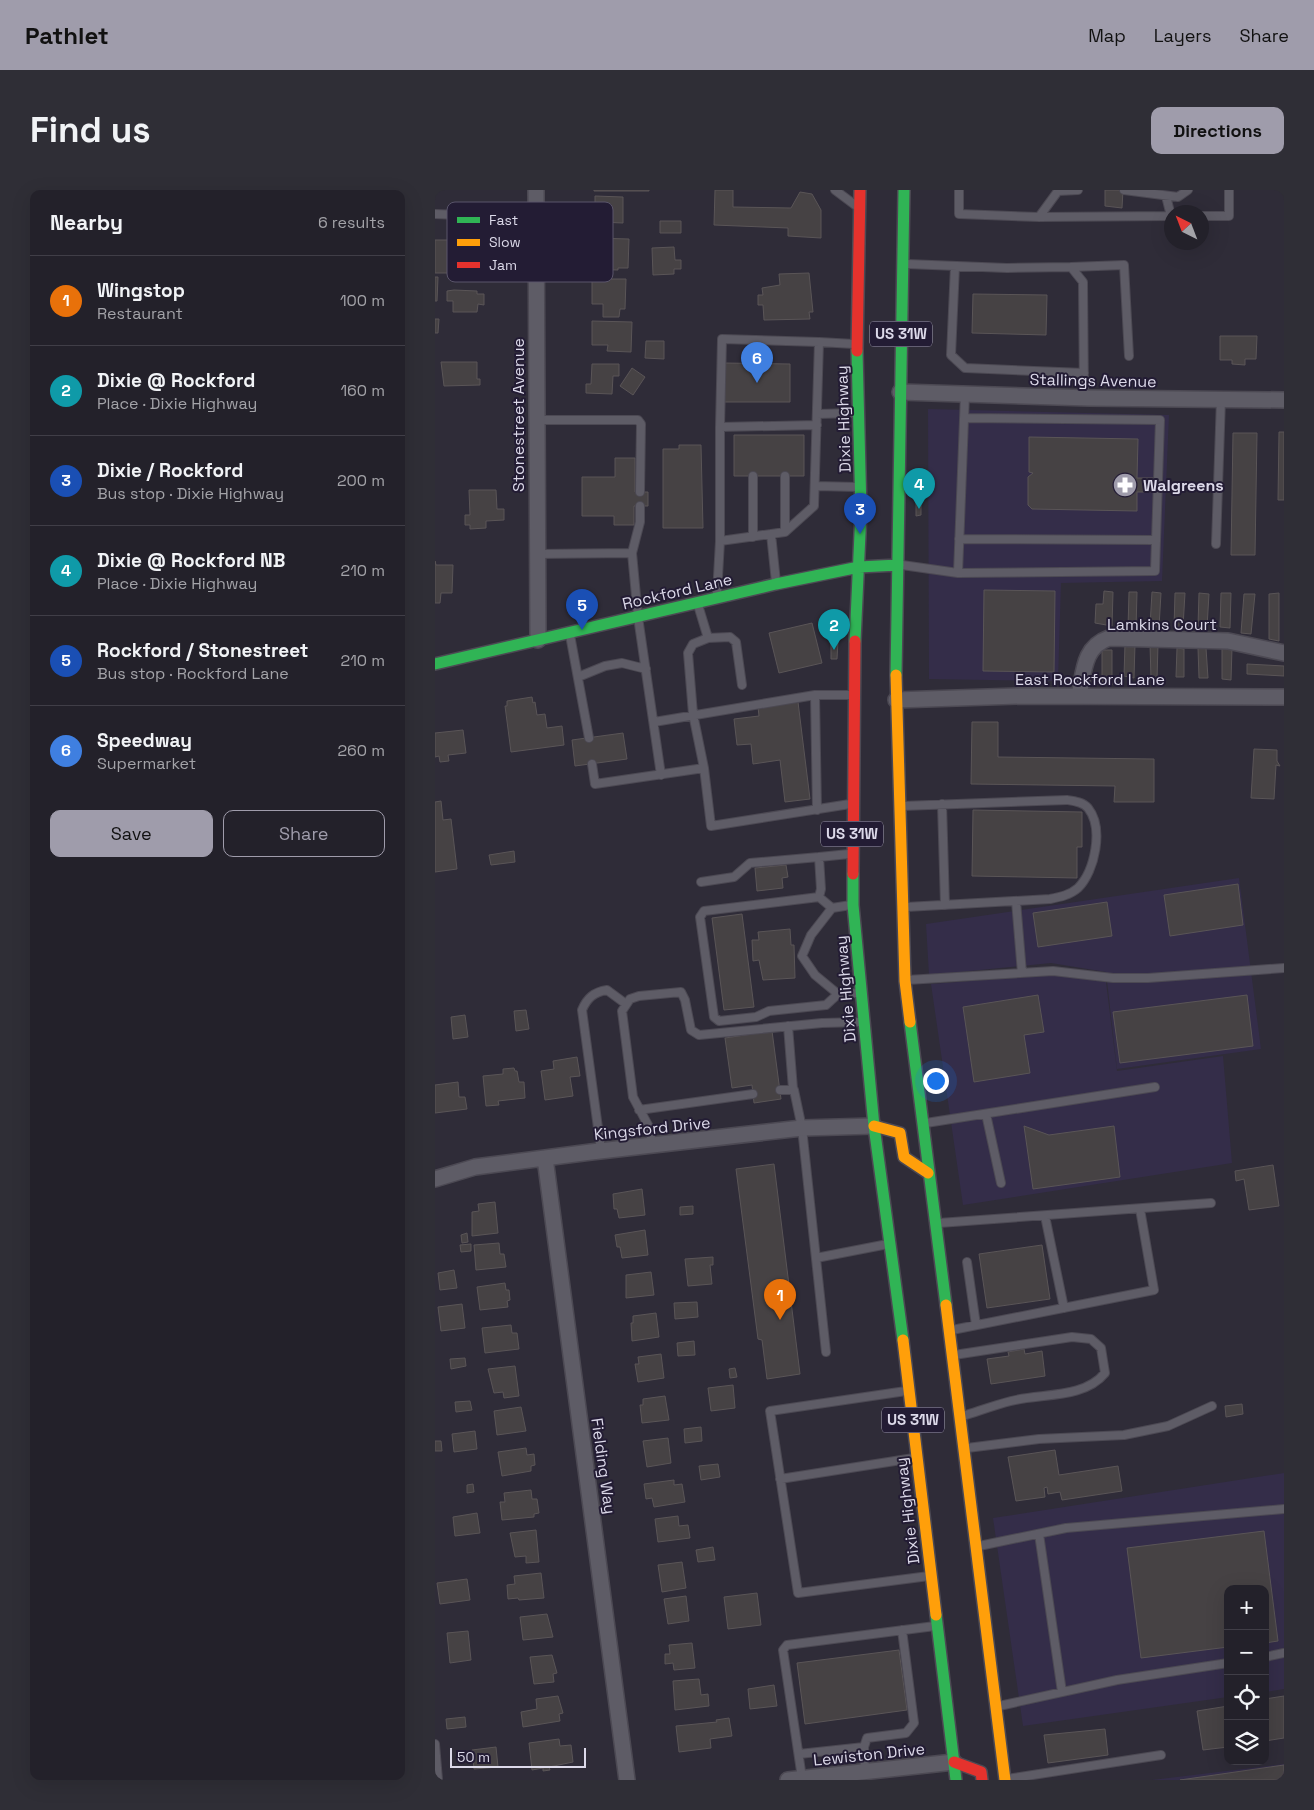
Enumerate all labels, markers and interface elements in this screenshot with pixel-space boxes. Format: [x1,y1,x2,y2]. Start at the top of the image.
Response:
text: Pathlet [25,20,109,51]
text: Map [1088,24,1126,47]
text: Layers [1154,24,1211,47]
text: Share [1239,24,1289,47]
button: Directions [1151,107,1284,154]
text: Find us [30,108,151,152]
legend [447,202,613,282]
north arrow [1164,205,1209,250]
text: Nearby [50,209,123,236]
text: Fast [489,211,518,229]
text: 6 results [318,212,385,233]
text: Slow [489,233,521,251]
text: Jam [489,256,517,274]
text: Wingstop [97,278,185,303]
text: 1 [62,290,70,311]
text: 100 m [340,290,385,311]
text: Restaurant [97,303,183,324]
road number: US 31W [870,322,932,346]
street label: Stonestreet Avenue [508,338,529,492]
pin: 6 [741,342,773,383]
street label: Dixie Highway [831,365,856,473]
text: Dixie @ Rockford [97,368,255,393]
street label: Stallings Avenue [1029,369,1157,392]
text: 2 [61,380,71,401]
text: 160 m [340,380,385,401]
text: Place · Dixie Highway [97,393,257,414]
text: Dixie / Rockford [97,458,243,483]
pin: 4 [903,468,935,509]
text: 3 [61,470,71,491]
text: 200 m [337,470,385,491]
pharmacy icon: Walgreens [1112,472,1138,498]
place label: Walgreens [1143,475,1224,496]
text: Bus stop · Dixie Highway [97,483,284,504]
pin: 3 [844,493,876,534]
text: Dixie @ Rockford NB [97,548,285,573]
text: 4 [61,560,71,581]
text: 210 m [341,560,385,581]
street label: Rockford Lane [620,569,734,614]
text: Place · Dixie Highway [97,573,257,594]
pin: 5 [566,589,598,630]
pin: 2 [818,609,850,650]
street label: Lamkins Court [1107,614,1217,635]
text: Rockford / Stonestreet [97,638,308,663]
text: 5 [61,650,71,671]
text: 210 m [341,650,385,671]
text: Bus stop · Rockford Lane [97,663,289,684]
street label: East Rockford Lane [1015,669,1165,690]
text: Speedway [97,728,192,753]
text: 6 [61,740,71,761]
text: 260 m [337,740,385,761]
text: Supermarket [97,753,196,774]
button: Save [50,810,213,857]
button: Share [223,810,385,857]
road number: US 31W [821,822,883,846]
street label: Dixie Highway [830,935,861,1043]
your location [923,1068,949,1094]
street label: Kingsford Drive [593,1112,711,1145]
pin: 1 [764,1279,796,1320]
road number: US 31W [882,1408,944,1432]
street label: Fielding Way [586,1417,621,1516]
street label: Dixie Highway [891,1456,924,1566]
map controls [1224,1585,1269,1765]
button: + [1224,1585,1269,1630]
button: − [1224,1630,1269,1675]
button: locate [1224,1675,1269,1720]
button: layers [1224,1720,1269,1765]
street label: Lewiston Drive [812,1738,926,1771]
scale bar [450,1745,586,1768]
text: 50 m [457,1748,490,1766]

